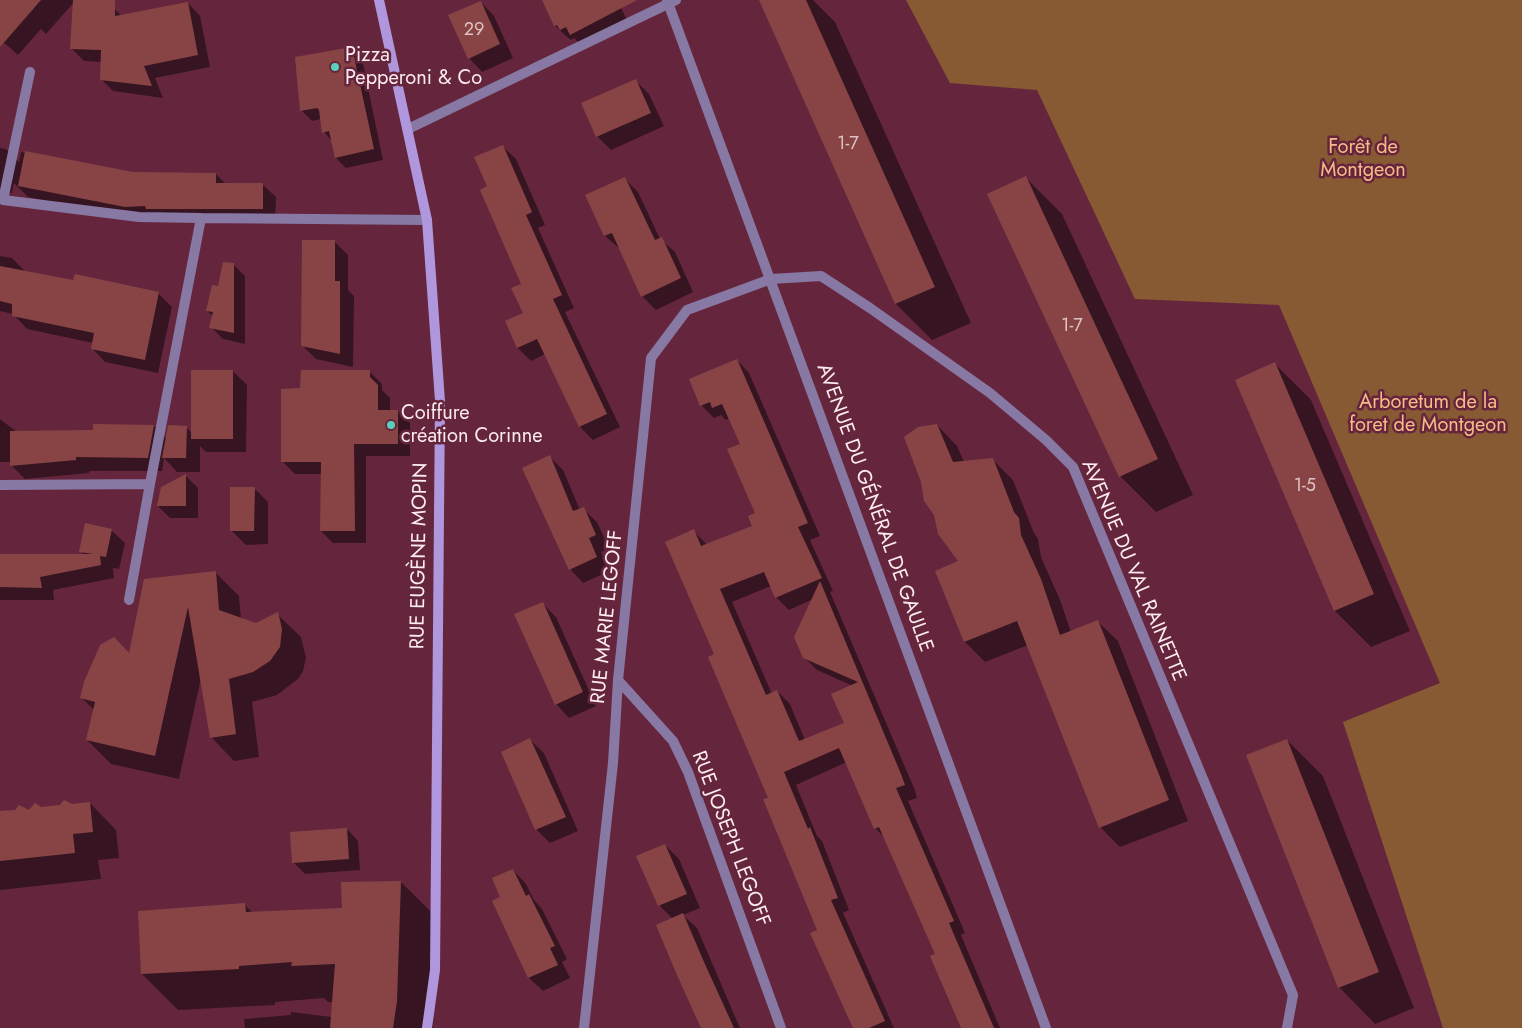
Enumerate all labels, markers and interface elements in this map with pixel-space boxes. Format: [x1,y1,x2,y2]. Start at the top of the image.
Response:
house number: 29 [464,20,484,42]
place label: Pizza Pepperoni & Co [345,44,482,91]
marker: Pizza Pepperoni & Co [329,61,341,73]
house number: 1-7 [837,134,859,156]
park label: Forêt de Montgeon [1320,136,1406,183]
house number: 1-7 [1061,316,1083,338]
street label: AVENUE DU GÉNÉRAL DE GAULLE [811,361,937,655]
park label: Arboretum de la foret de Montgeon [1349,391,1507,438]
place label: Coiffure création Corinne [401,402,542,449]
marker: Coiffure création Corinne [385,419,397,431]
street label: AVENUE DU VAL RAINETTE [1075,457,1191,685]
street label: RUE EUGÈNE MOPIN [406,463,434,649]
house number: 1-5 [1294,476,1316,498]
street label: RUE MARIE LEGOFF [587,529,629,705]
street label: RUE JOSEPH LEGOFF [685,748,775,930]

